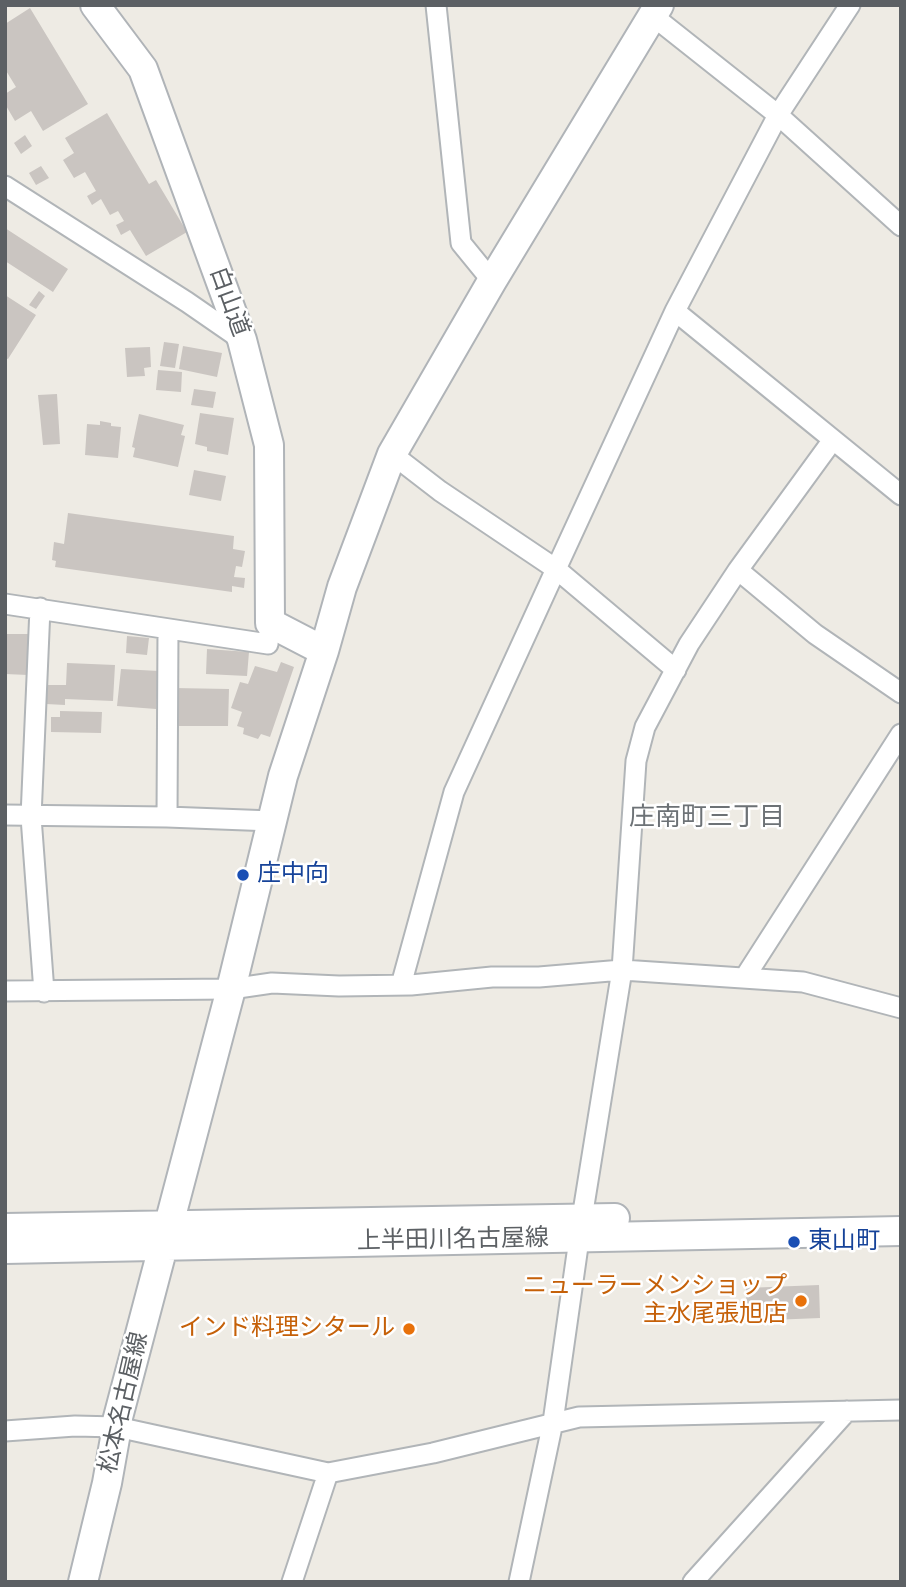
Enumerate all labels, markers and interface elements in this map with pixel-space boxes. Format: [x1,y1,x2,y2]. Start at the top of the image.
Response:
street label: 白山道 [202,263,254,341]
district label: 庄南町三丁目 [629,803,785,835]
place label: 庄中向 [257,861,329,889]
marker: 庄中向 [235,867,251,883]
street label: 上半田川名古屋線 [357,1225,549,1257]
place label: 東山町 [808,1228,880,1256]
marker: 東山町 [786,1234,802,1250]
place label: ニューラーメンショップ 主水尾張旭店 [523,1273,787,1329]
marker: ニューラーメンショップ 主水尾張旭店 [793,1293,809,1309]
place label: インド料理シタール [179,1315,395,1343]
marker: インド料理シタール [401,1321,417,1337]
street label: 松本名古屋線 [95,1330,155,1476]

